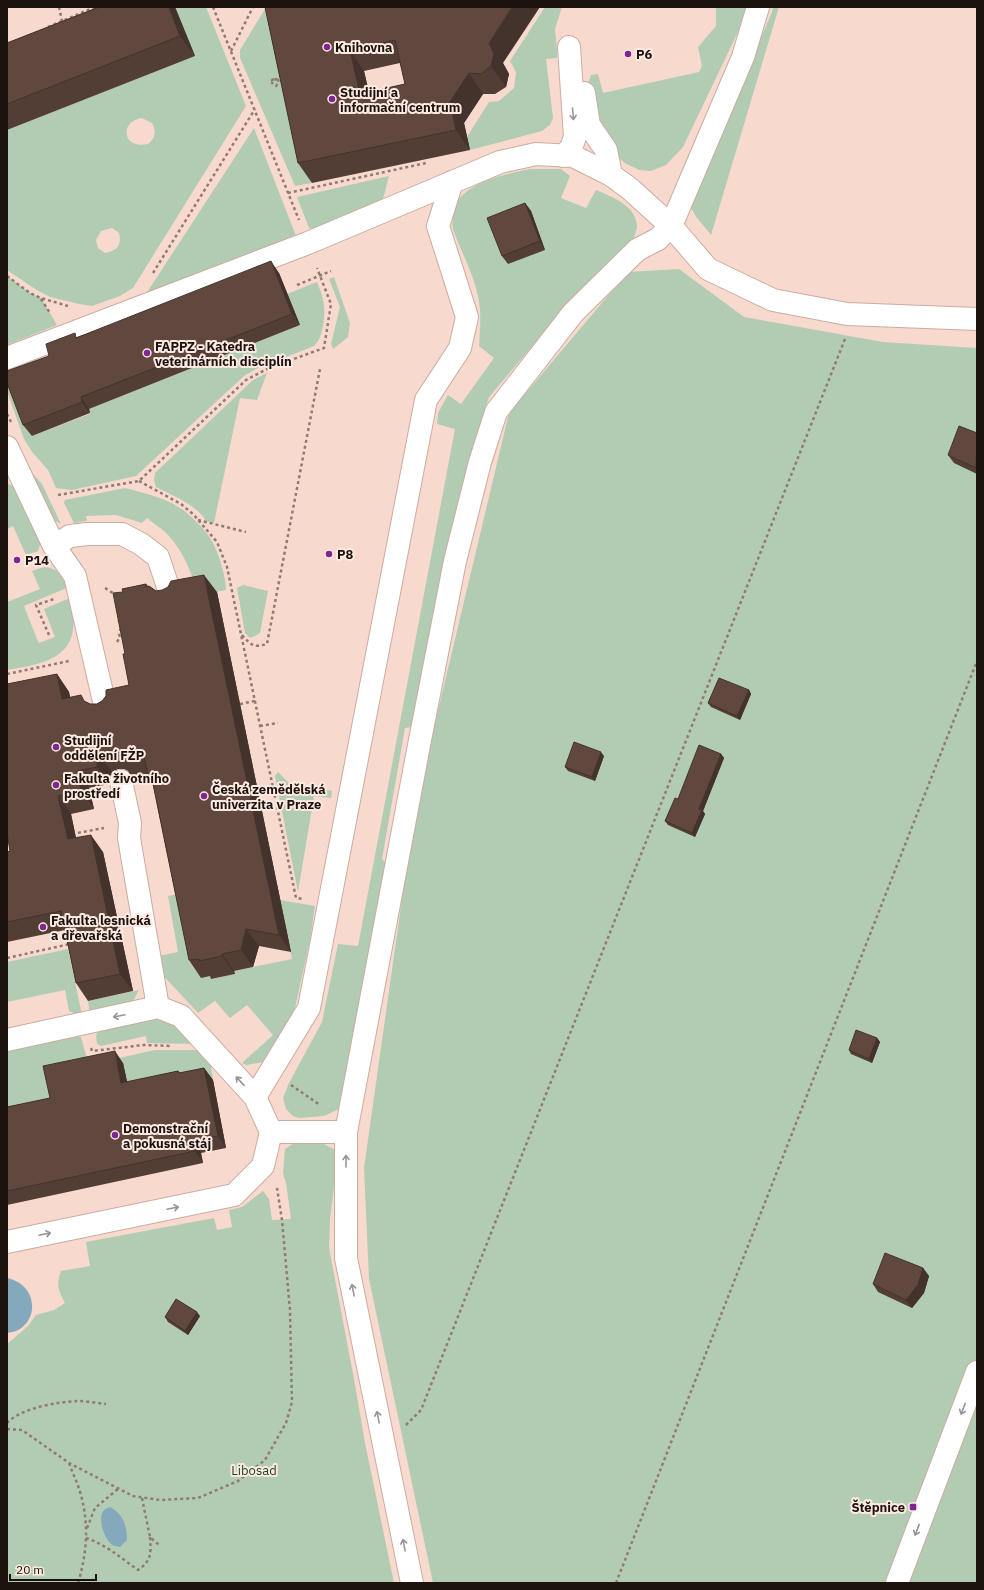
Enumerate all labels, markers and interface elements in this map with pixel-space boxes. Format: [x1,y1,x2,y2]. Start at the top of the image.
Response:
place label: Knihovna [335,39,393,56]
marker: Knihovna [322,42,332,52]
place label: P6 [636,46,653,63]
marker: P6 [623,49,633,59]
place label: Studijní a informační centrum [340,84,460,116]
marker: Studijní a informační centrum [327,94,337,104]
one-way arrow [569,107,576,120]
place label: FAPPZ - Katedra veterinárních disciplín [155,338,292,370]
marker: FAPPZ - Katedra veterinárních disciplín [142,348,152,358]
place label: P8 [337,546,354,563]
marker: P8 [324,549,334,559]
place label: P14 [25,552,49,569]
marker: P14 [12,555,22,565]
place label: Studijní oddělení FŽP [64,732,145,764]
marker: Studijní oddělení FŽP [51,742,61,752]
place label: Fakulta životního prostředí [64,770,169,802]
marker: Fakulta životního prostředí [51,780,61,790]
place label: Česká zemědělská univerzita v Praze [212,781,326,813]
marker: Česká zemědělská univerzita v Praze [199,791,209,801]
place label: Fakulta lesnická a dřevařská [51,912,151,944]
marker: Fakulta lesnická a dřevařská [38,922,48,932]
one-way arrow [113,1012,126,1020]
one-way arrow [235,1075,244,1086]
place label: Demonstrační a pokusná stáj [123,1120,211,1152]
marker: Demonstrační a pokusná stáj [110,1130,120,1140]
one-way arrow [342,1155,350,1168]
one-way arrow [166,1203,179,1211]
one-way arrow [38,1230,51,1238]
one-way arrow [348,1284,356,1297]
one-way arrow [959,1402,967,1414]
one-way arrow [374,1411,382,1424]
park label: Libosad [231,1462,277,1479]
place label: Štěpnice [851,1499,905,1516]
marker: Štěpnice [908,1502,918,1512]
one-way arrow [913,1524,920,1537]
one-way arrow [400,1539,408,1552]
scale bar [10,1556,96,1582]
text: 20 m [16,1562,44,1577]

